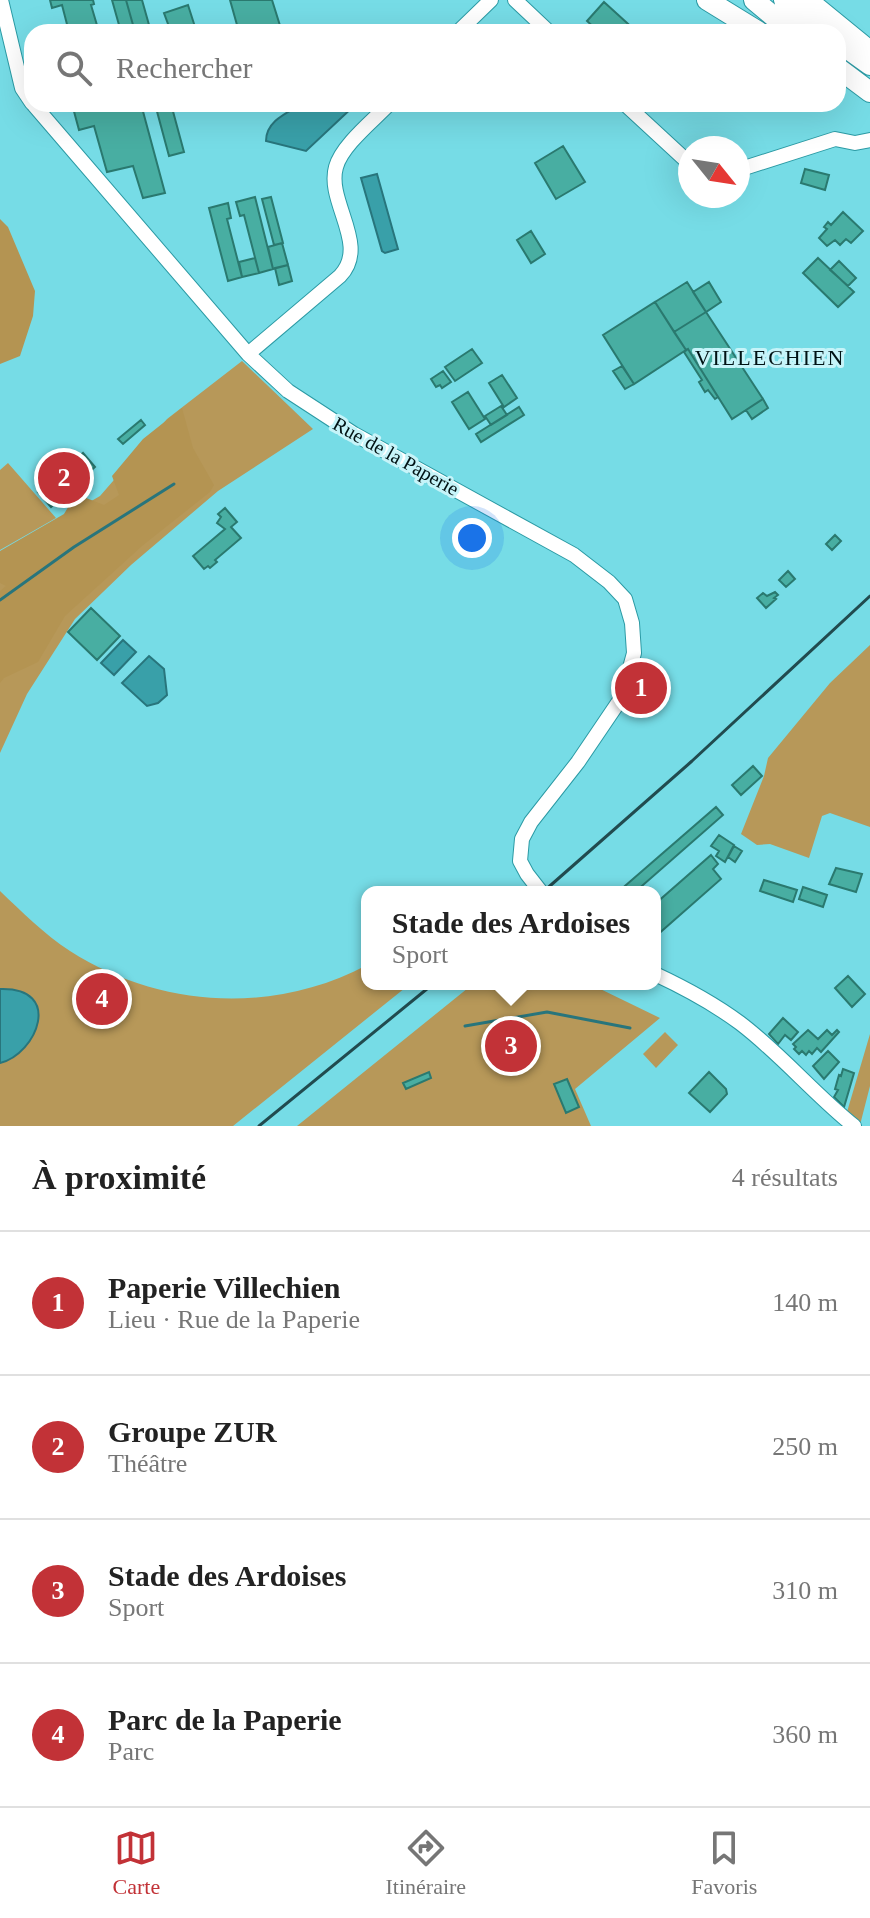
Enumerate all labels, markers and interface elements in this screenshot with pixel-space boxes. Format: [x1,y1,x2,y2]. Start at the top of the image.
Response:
search box [24,24,846,112]
icon: search [52,46,96,90]
text: Rechercher [116,51,253,84]
north arrow [678,136,750,208]
district label: VILLECHIEN [695,345,845,370]
street label: Rue de la Paperie [329,412,463,501]
pin: 2 [38,448,90,508]
your location [452,518,492,558]
pin: 1 [615,658,667,718]
popup [361,886,661,990]
text: Stade des Ardoises [392,906,630,939]
text: Sport [392,940,448,969]
pin: 4 [76,969,128,1029]
pin: 3 [485,1016,537,1076]
text: À proximité [32,1159,206,1196]
text: 4 résultats [732,1163,838,1192]
text: Paperie Villechien [108,1271,340,1304]
text: 1 [52,1288,65,1317]
text: 140 m [772,1288,838,1317]
text: Lieu · Rue de la Paperie [108,1305,360,1334]
text: Groupe ZUR [108,1415,277,1448]
text: 2 [52,1432,65,1461]
text: 250 m [772,1432,838,1461]
text: Théâtre [108,1449,187,1478]
text: Stade des Ardoises [108,1559,346,1592]
text: 3 [52,1576,65,1605]
text: 310 m [772,1576,838,1605]
text: Sport [108,1593,164,1622]
text: Parc de la Paperie [108,1703,342,1736]
text: 4 [52,1720,65,1749]
text: 360 m [772,1720,838,1749]
text: Parc [108,1737,154,1766]
tab: Carte [113,1826,160,1900]
tab: Itinéraire [386,1826,466,1900]
tab: Favoris [691,1826,757,1900]

